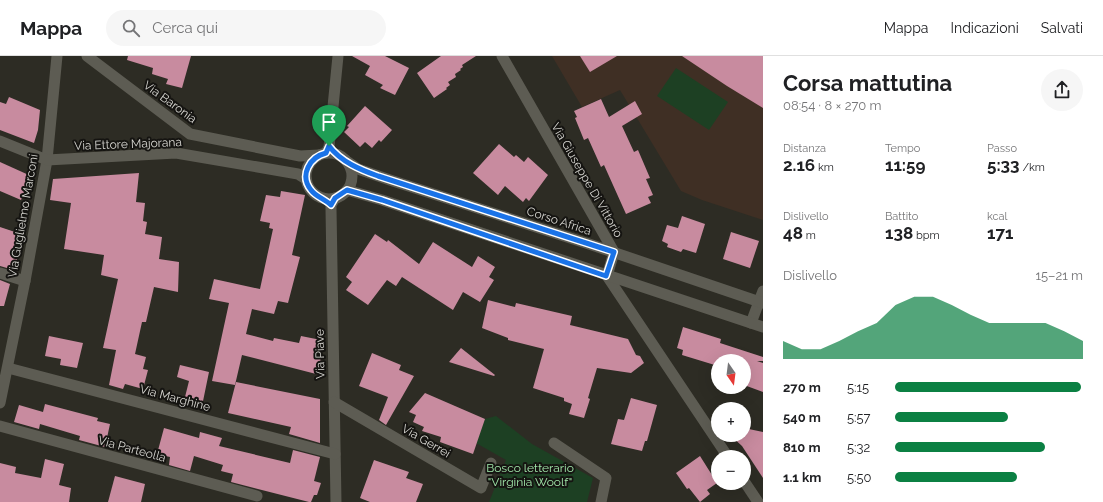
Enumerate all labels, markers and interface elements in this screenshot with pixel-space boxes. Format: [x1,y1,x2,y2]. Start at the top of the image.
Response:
search box [106,10,386,46]
text: Mappa [20,17,82,39]
icon: search [120,17,142,39]
text: Cerca qui [152,19,218,37]
text: Mappa [884,20,929,36]
text: Indicazioni [951,20,1019,36]
text: Salvati [1041,20,1083,36]
button: share [1041,69,1083,111]
text: Corsa mattutina [783,70,952,96]
street label: Via Baronia [141,78,199,126]
text: 08:54 · 8 × 270 m [783,98,882,113]
pin [312,105,346,146]
icon: arrive [318,111,340,133]
street label: Via Giuseppe Di Vittorio [548,120,626,240]
street label: Via Ettore Majorana [74,135,182,153]
text: Distanza [783,142,826,155]
text: Tempo [885,142,920,155]
text: Passo [987,142,1017,155]
street label: Via Guglielmo Marconi [5,153,41,279]
text: 2.16 [783,155,815,175]
text: 11:59 [885,155,925,175]
text: 5:33 [987,155,1020,175]
text: km [815,161,834,174]
text: /km [1020,161,1045,174]
street label: Corso Africa [525,204,593,238]
text: Dislivello [783,210,829,223]
text: Battito [885,210,918,223]
text: kcal [987,210,1008,223]
text: 48 [783,223,803,243]
text: 138 [885,223,913,243]
text: 171 [987,223,1013,243]
text: m [803,229,816,242]
text: bpm [913,229,940,242]
text: Dislivello [783,268,837,283]
text: 15–21 m [1035,268,1083,283]
street label: Via Piave [313,329,327,379]
north arrow [711,354,751,394]
map controls [711,354,751,490]
text: 270 m [783,380,821,395]
text: 5:15 [847,380,869,395]
street label: Via Marghine [138,382,212,414]
button: + [711,402,751,442]
text: 540 m [783,410,821,425]
text: 5:57 [847,410,871,425]
street label: Via Gerrei [399,421,453,461]
street label: Via Parteolla [97,433,167,465]
text: 810 m [783,440,820,455]
text: 5:32 [847,440,870,455]
button: − [711,450,751,490]
park label: Bosco letterario "Virginia Woolf" [486,461,574,489]
text: 1.1 km [783,470,821,485]
text: 5:50 [847,470,872,485]

